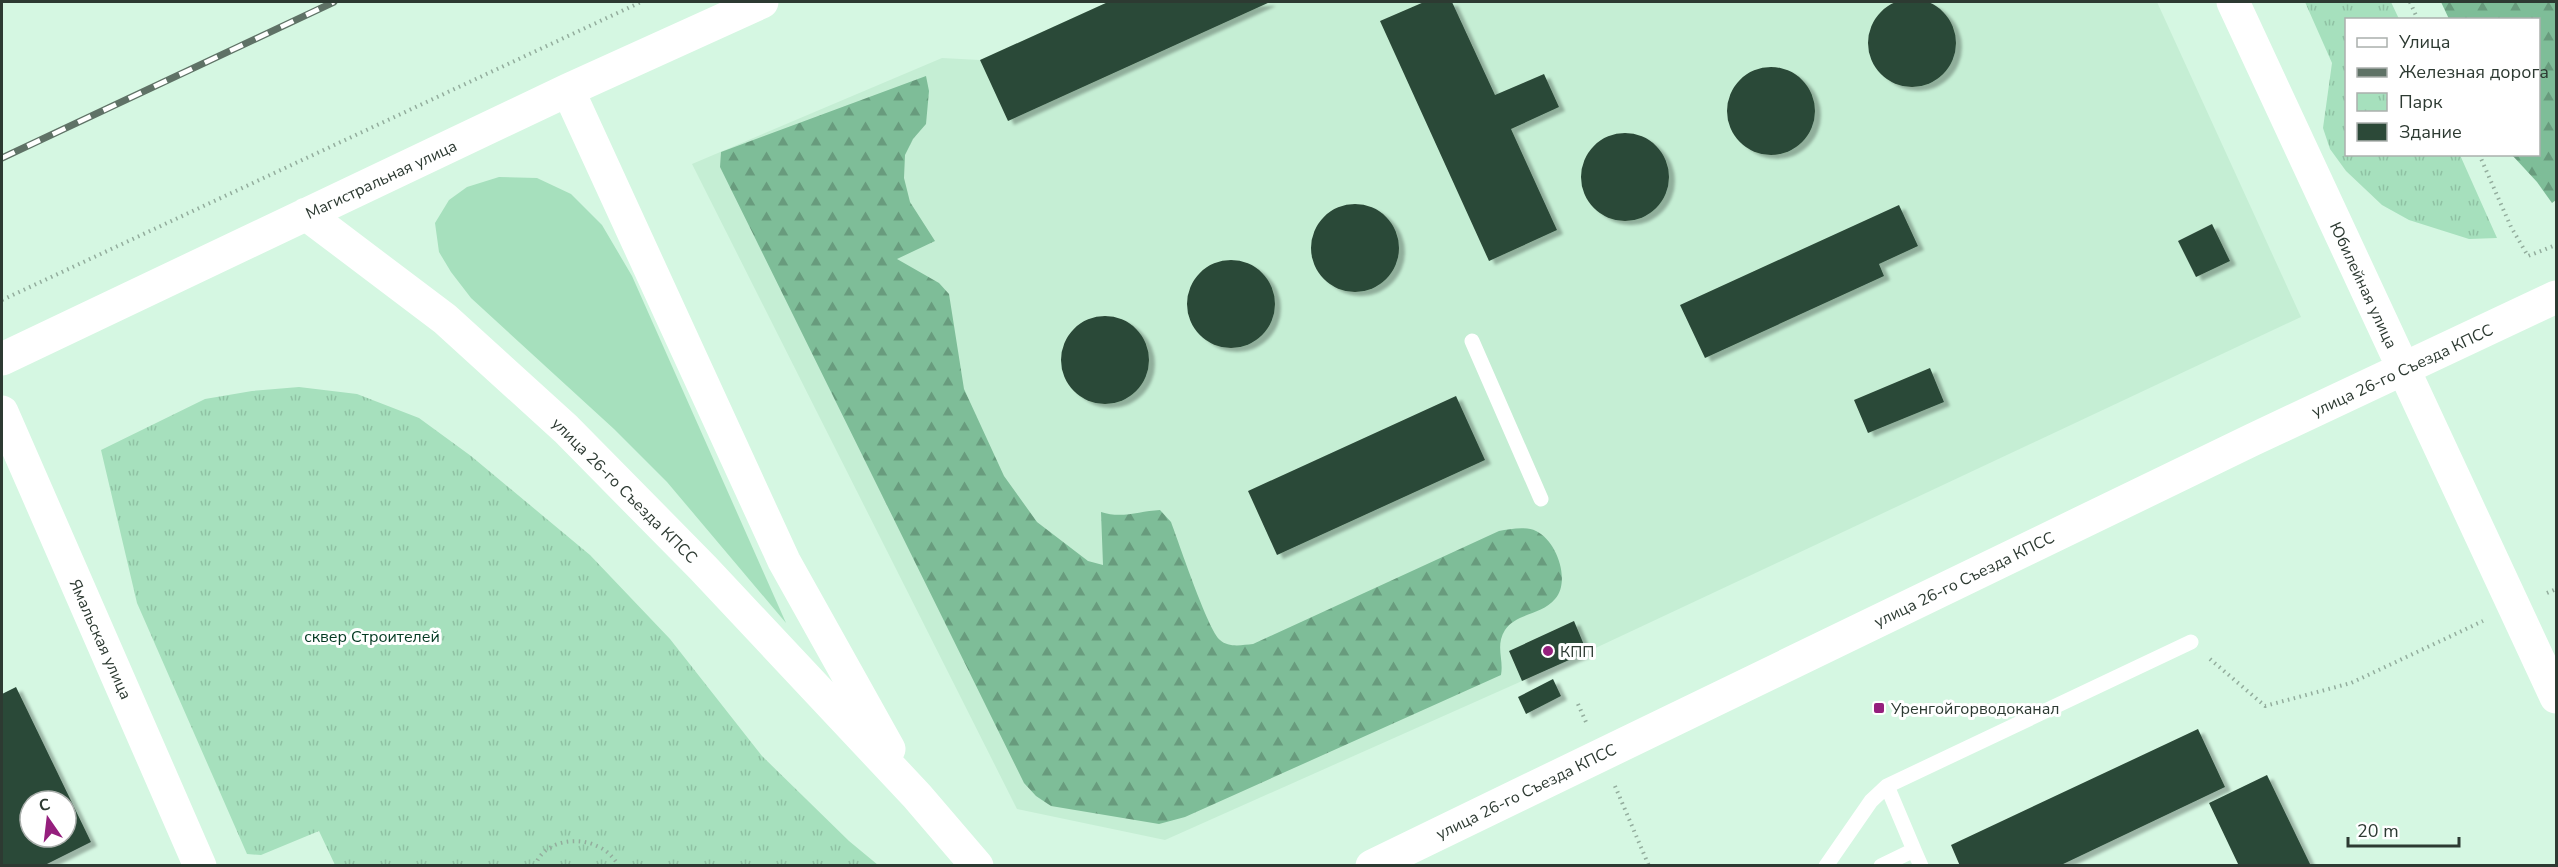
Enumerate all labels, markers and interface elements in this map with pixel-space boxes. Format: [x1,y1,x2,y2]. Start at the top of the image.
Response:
legend [2345,18,2540,156]
text: Улица [2398,30,2450,54]
text: Железная дорога [2399,60,2549,84]
text: Парк [2399,90,2443,114]
text: Здание [2399,120,2462,144]
street label: Магистральная улица [302,135,461,225]
street label: Юбилейная улица [2324,219,2402,352]
street label: улица 26-го Съезда КПСС [2308,319,2497,423]
street label: улица 26-го Съезда КПСС [546,413,702,569]
street label: улица 26-го Съезда КПСС [1871,526,2059,633]
street label: Ямальская улица [64,576,137,703]
park label: cквер Cтроителей [304,626,440,648]
place label: КПП [1560,641,1594,663]
marker: КПП [1541,644,1555,658]
place label: Уренгойгорводоканал [1890,698,2059,720]
marker: Уренгойгорводоканал [1872,701,1886,715]
street label: улица 26-го Съезда КПСС [1433,738,1621,845]
north arrow [18,789,78,849]
text: С [37,793,53,817]
scale bar [2348,810,2459,848]
text: 20 m [2357,819,2399,843]

